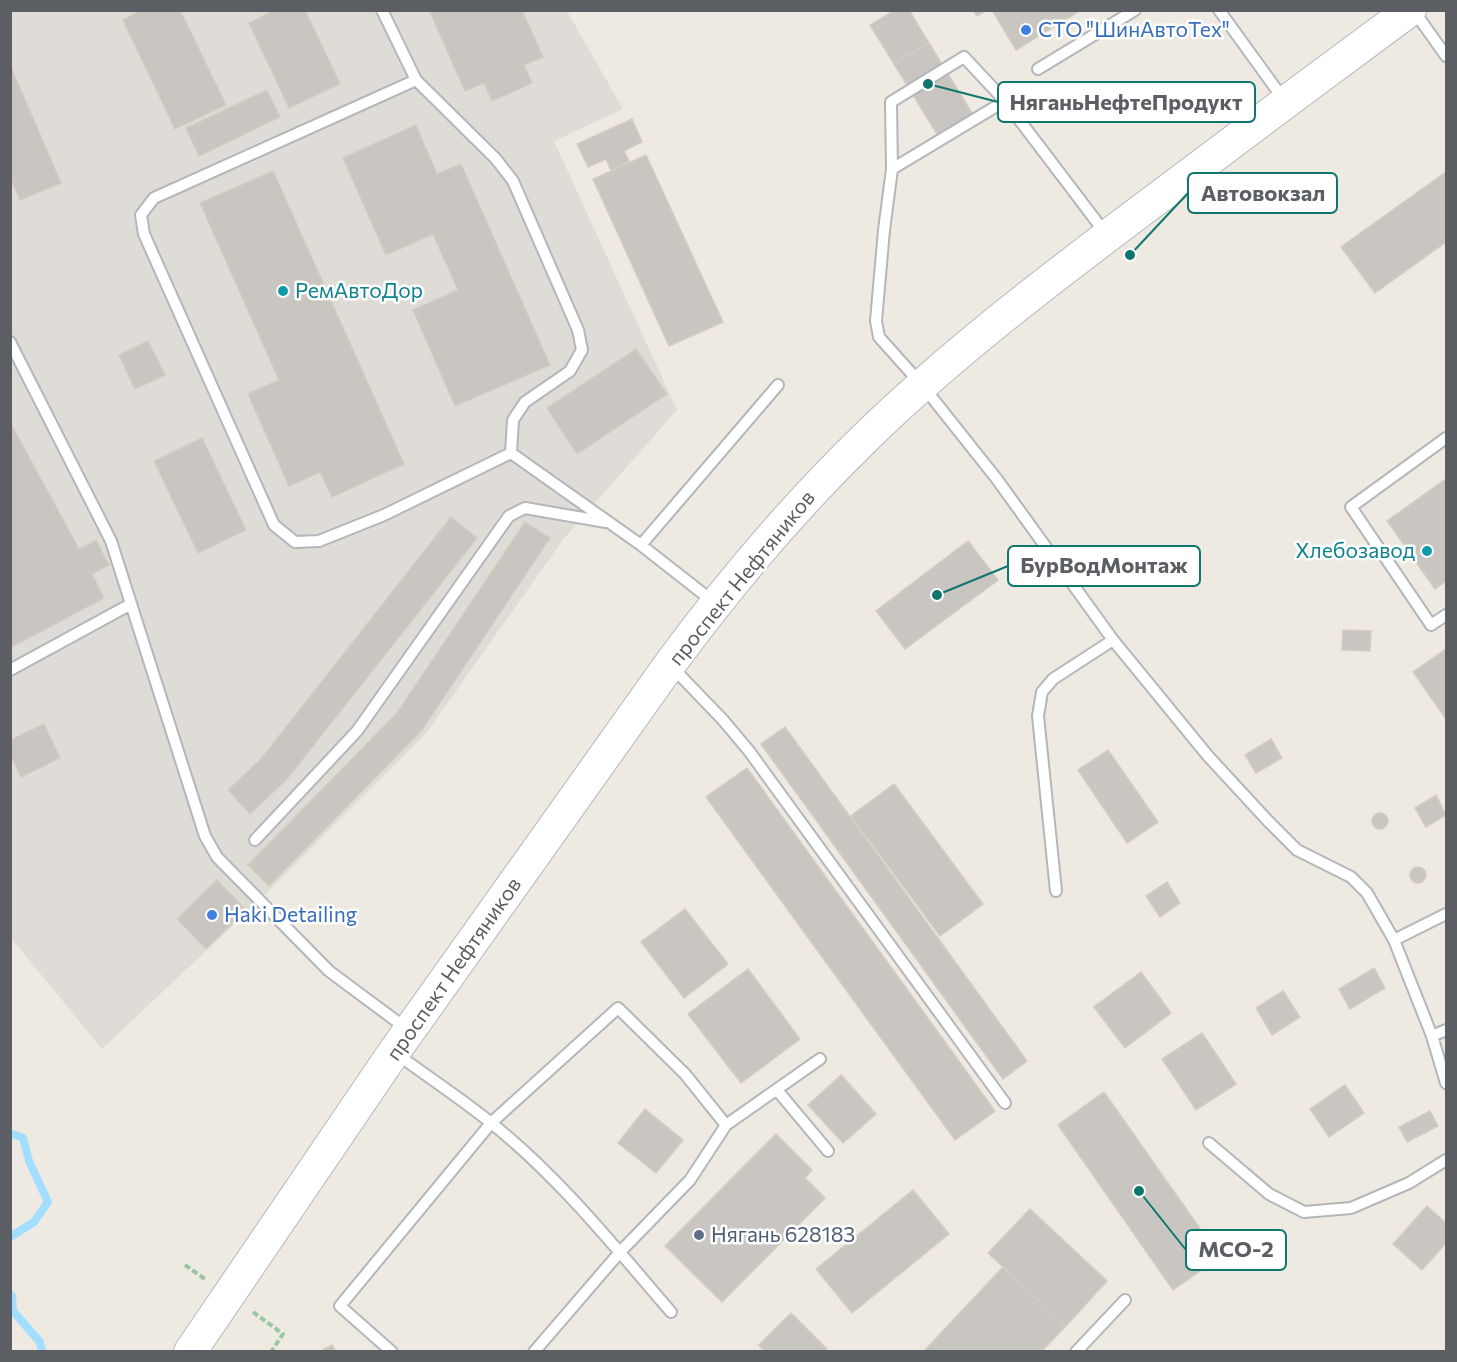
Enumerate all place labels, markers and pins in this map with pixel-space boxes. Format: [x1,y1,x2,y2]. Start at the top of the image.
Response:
place label: СТО "ШинАвтоТех" [1038,16,1230,41]
marker: СТО "ШинАвтоТех" [1019,23,1033,37]
callout: НяганьНефтеПродукт [998,82,1255,122]
callout: Автовокзал [1188,173,1337,213]
place label: РемАвтоДор [295,277,423,302]
marker: РемАвтоДор [276,284,290,298]
place label: Хлебозавод [1295,537,1415,562]
marker: Хлебозавод [1420,544,1434,558]
callout: БурВодМонтаж [1008,546,1200,586]
place label: Haki Detailing [224,901,357,926]
marker: Haki Detailing [205,908,219,922]
place label: Нягань 628183 [711,1221,855,1246]
marker: Нягань 628183 [692,1228,706,1242]
callout: МСО-2 [1186,1230,1286,1270]

